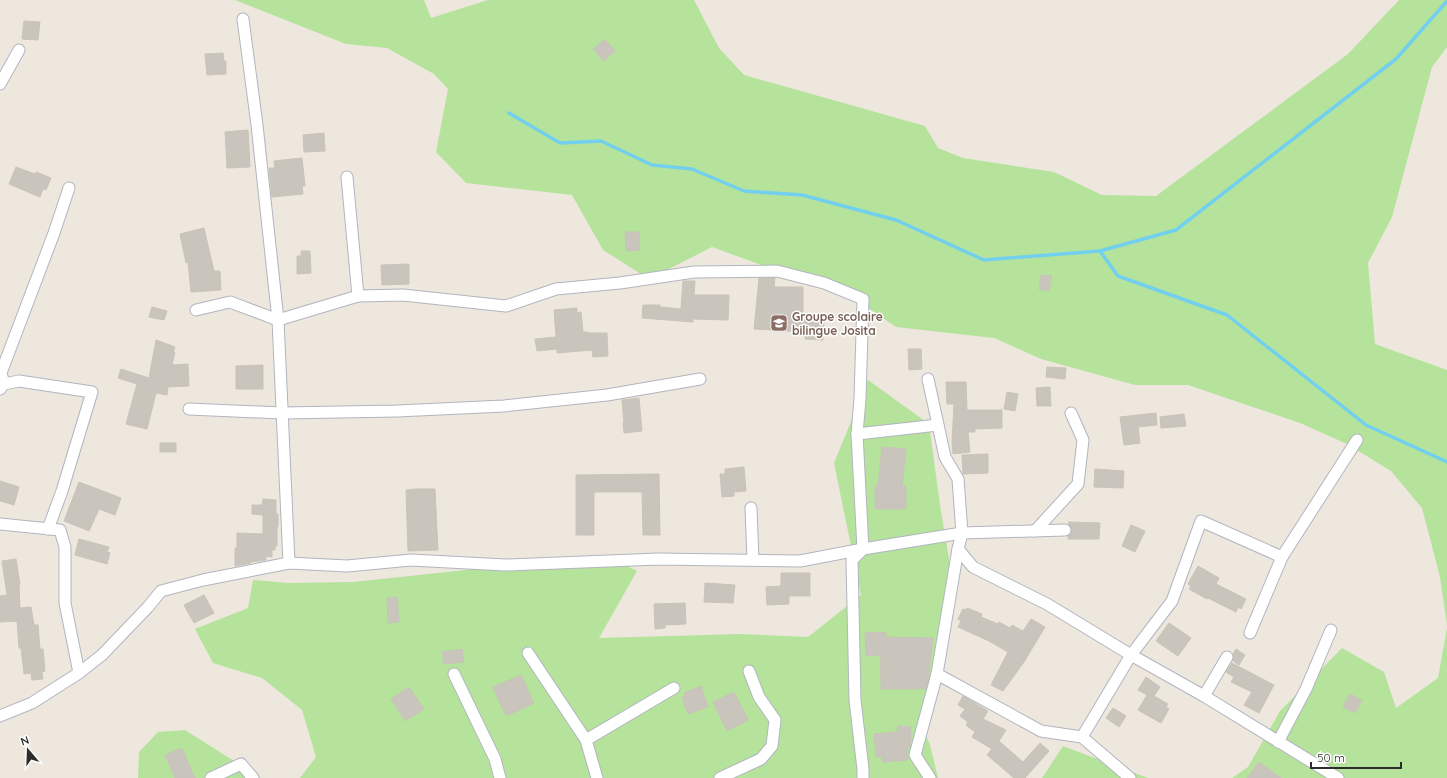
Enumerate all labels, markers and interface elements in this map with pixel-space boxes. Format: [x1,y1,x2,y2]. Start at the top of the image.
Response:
place label: Groupe scolaire bilingue Josita [792,309,883,338]
school or university icon: Groupe scolaire bilingue Josita [769,313,789,333]
north arrow [8,730,48,770]
text: N [19,733,31,748]
scale bar [1311,744,1401,770]
text: 50 m [1317,750,1345,765]

